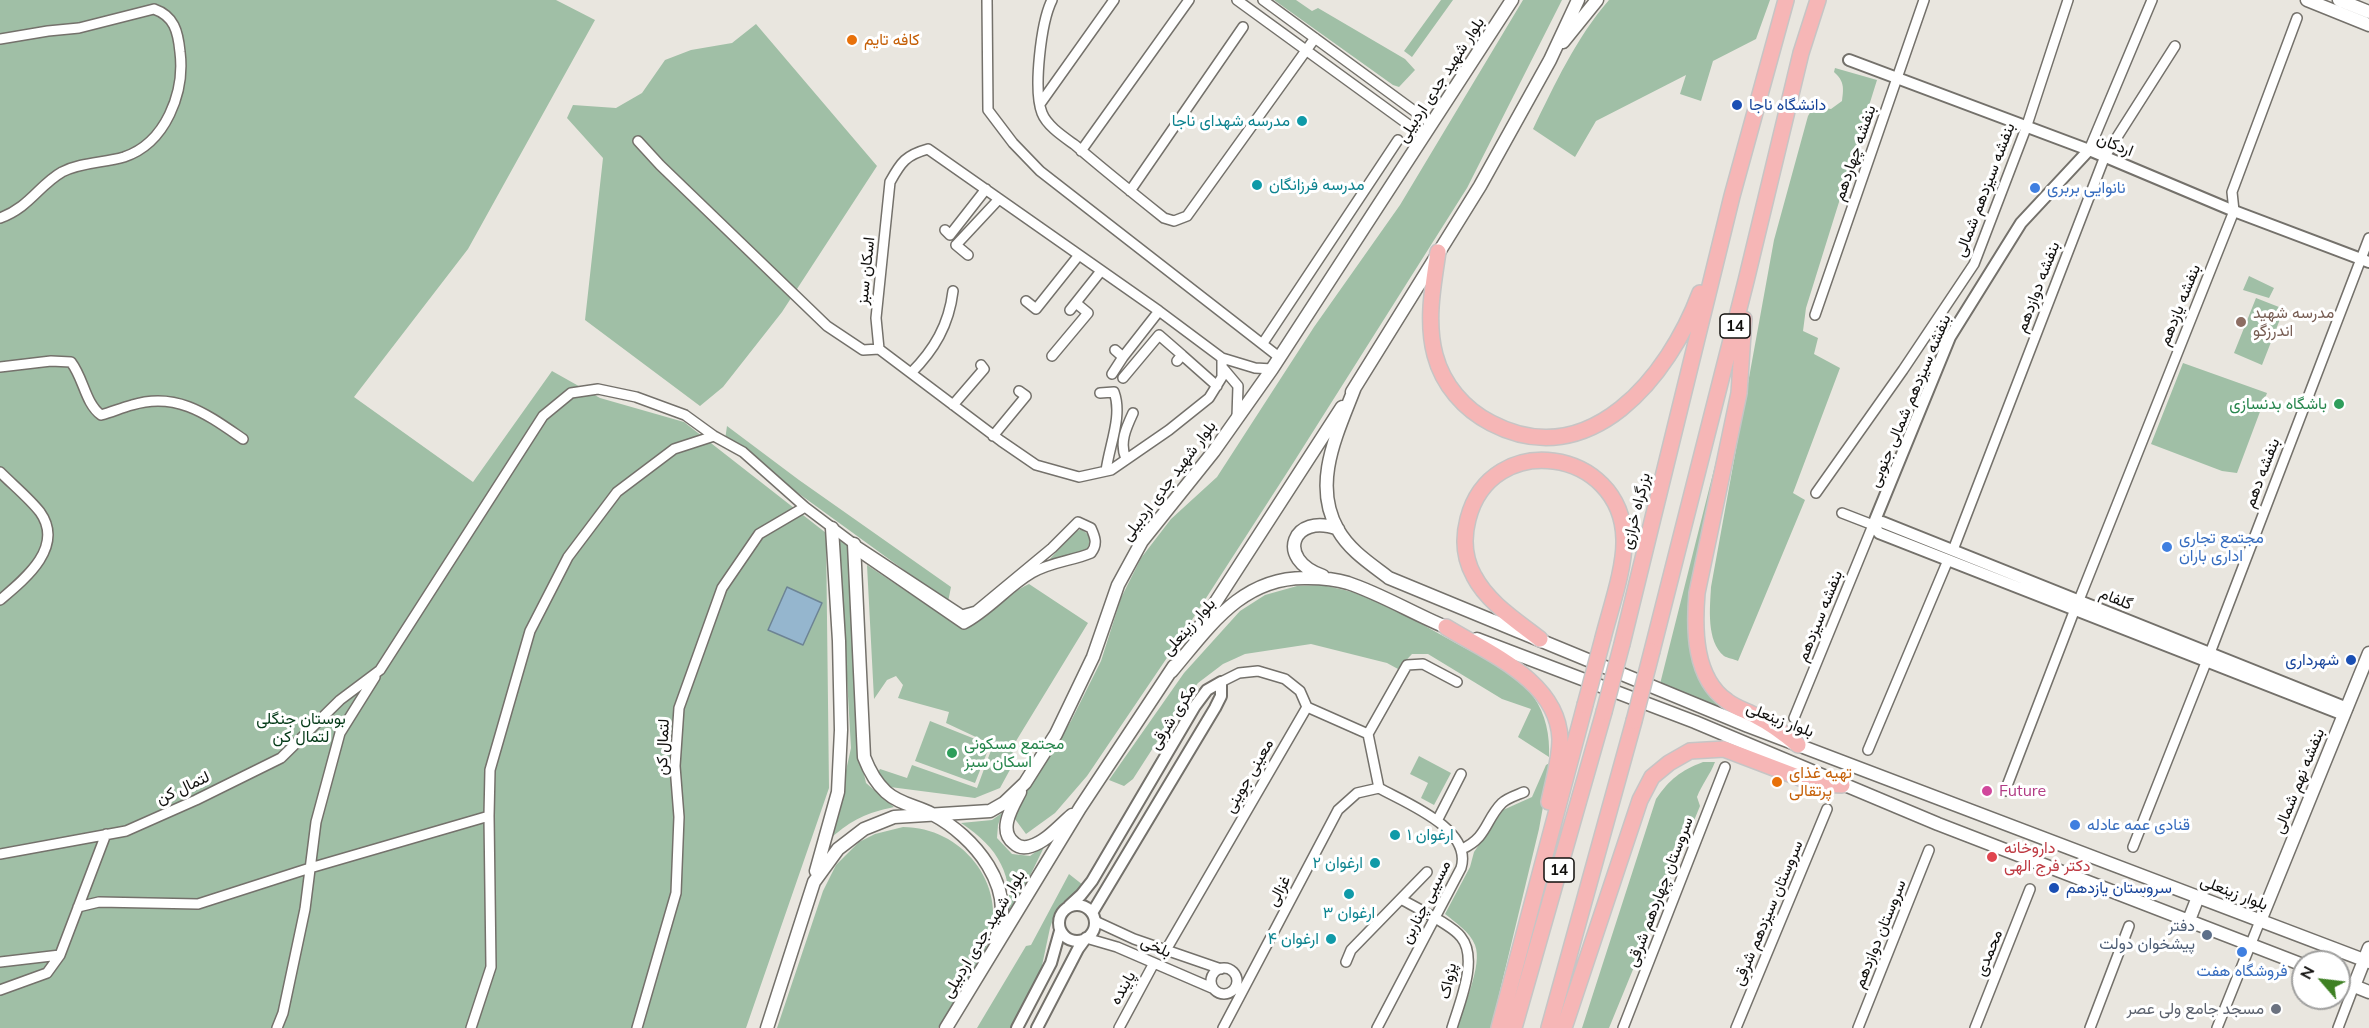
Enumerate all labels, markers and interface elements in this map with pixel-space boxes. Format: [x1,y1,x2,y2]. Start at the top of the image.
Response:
street label: بلوار شهید جدی اردبیلی [1393,14,1489,146]
place label: کافه تایم [864,30,920,50]
marker: کافه تایم [845,33,859,47]
place label: دانشگاه ناجا [1749,95,1826,115]
marker: دانشگاه ناجا [1730,98,1744,112]
street label: بنفشه چهاردهم [1830,103,1880,203]
place label: مدرسه شهدای ناجا [1172,111,1290,131]
marker: مدرسه شهدای ناجا [1295,114,1309,128]
street label: بنفشه سیزدهم شمالی [1951,120,2019,260]
street label: اردکان [2094,129,2136,161]
place label: مدرسه فرزانگان [1269,175,1364,195]
marker: مدرسه فرزانگان [1250,178,1264,192]
place label: نانوایی بربری [2047,178,2126,198]
marker: نانوایی بربری [2028,181,2042,195]
street label: اسکان سبز [853,236,879,306]
street label: بنفشه دوازدهم [2012,239,2064,335]
street label: بنفشه یازدهم [2155,261,2205,349]
place label: مدرسه شهید اندرزگو [2253,303,2334,341]
street label: بنفشه سیزدهم شمالی جنوبی [1865,312,1955,490]
road number: 14 [1720,314,1750,338]
marker: مدرسه شهید اندرزگو [2234,315,2248,329]
place label: باشگاه بدنسازی [2229,394,2327,414]
marker: باشگاه بدنسازی [2332,397,2346,411]
street label: بلوار شهید جدی اردبیلی [1118,417,1220,545]
street label: بنفشه دهم [2240,436,2284,510]
street label: بزرگراه خرازی [1617,471,1655,551]
place label: مجتمع تجاری اداری باران [2179,528,2264,566]
marker: مجتمع تجاری اداری باران [2160,540,2174,554]
street label: بنفشه سیزدهم [1793,567,1847,665]
street label: گلفام [2097,584,2135,614]
street label: بلوار زینعلی [1158,594,1220,660]
place label: شهرداری [2285,650,2339,670]
marker: شهرداری [2344,653,2358,667]
street label: مکری شرقی [1145,681,1201,753]
street label: بلوار زینعلی [1744,698,1816,742]
park label: بوستان جنگلی لتمال کن [256,709,346,747]
street label: لتمال کن [652,718,674,776]
street label: بنفشه نهم شمالی [2269,726,2329,836]
place label: مجتمع مسکونی اسکان سبز [964,734,1064,772]
street label: معینی جوینی [1220,736,1278,816]
marker: مجتمع مسکونی اسکان سبز [945,746,959,760]
place label: تهیه غذای پرتقالی [1789,763,1852,801]
street label: لتمال کن [153,767,213,809]
marker: تهیه غذای پرتقالی [1770,775,1784,789]
place label: Future [1999,781,2046,801]
marker: Future [1980,784,1994,798]
street label: سروستان چهاردهم شرقی [1623,814,1697,970]
place label: قنادی عمه عادله [2087,815,2190,835]
marker: قنادی عمه عادله [2068,818,2082,832]
place label: ارغوان ۱ [1407,825,1454,845]
marker: ارغوان ۱ [1388,828,1402,842]
street label: سروستان سیزدهم شرقی [1729,837,1807,989]
place label: داروخانه دکتر فرج الهی [2004,838,2090,876]
marker: داروخانه دکتر فرج الهی [1985,850,1999,864]
place label: ارغوان ۲ [1313,853,1363,873]
marker: ارغوان ۲ [1368,856,1382,870]
street label: مسیبی چناربن [1397,857,1455,947]
road number: 14 [1544,858,1574,882]
street label: بلوار شهید جدی اردبیلی [938,867,1030,1001]
street label: بلوار زینعلی [2198,871,2270,915]
street label: غزالی [1263,872,1295,910]
street label: سروستان دوازدهم [1850,877,1910,991]
place label: سروستان یازدهم [2066,878,2172,898]
marker: سروستان یازدهم [2047,881,2061,895]
marker: ارغوان ۳ [1342,887,1356,901]
place label: ارغوان ۳ [1323,903,1375,923]
place label: دفتر پیشخوان دولت [2099,916,2195,954]
street label: محمدی [1971,927,2007,979]
marker: دفتر پیشخوان دولت [2200,928,2214,942]
place label: ارغوان ۴ [1268,929,1319,949]
street label: بلخی [1138,932,1174,962]
marker: ارغوان ۴ [1324,932,1338,946]
marker: فروشگاه هفت [2235,945,2249,959]
north arrow [2291,950,2351,1010]
street label: پژواک [1435,961,1461,1001]
place label: فروشگاه هفت [2197,961,2287,981]
text: N [2295,962,2319,983]
street label: پاینده [1106,968,1140,1008]
place label: مسجد جامع ولی عصر [2127,999,2264,1019]
marker: مسجد جامع ولی عصر [2269,1002,2283,1016]

